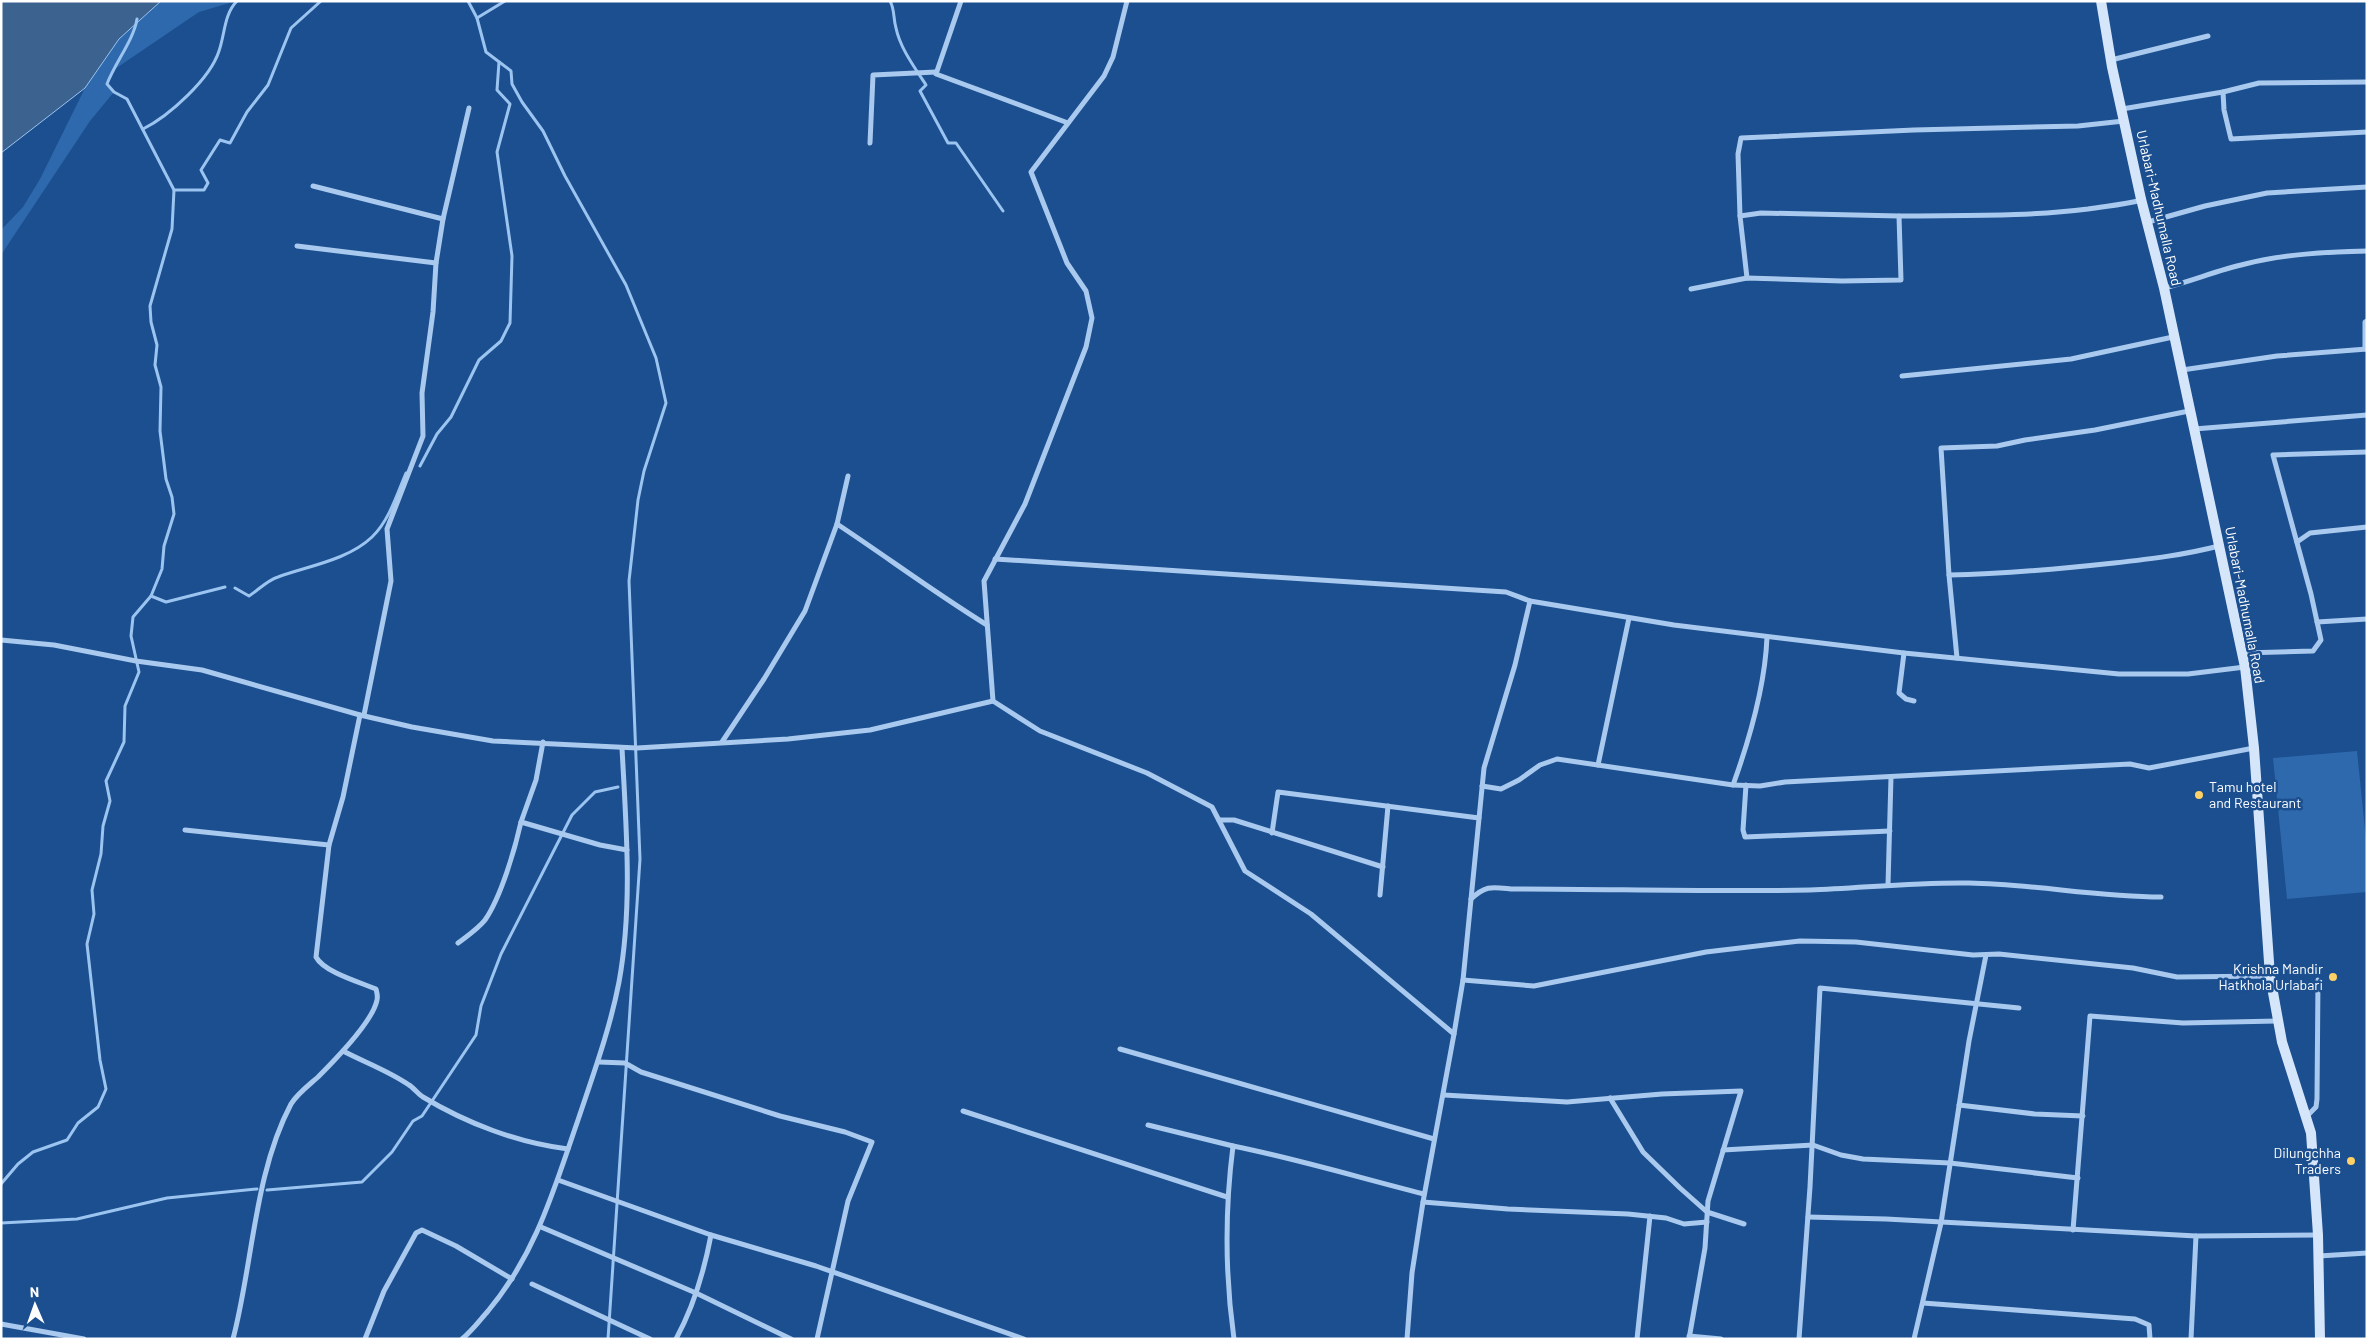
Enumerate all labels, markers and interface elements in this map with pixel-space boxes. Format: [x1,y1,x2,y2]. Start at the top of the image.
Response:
street label: Urlabari-Madhumalla Road [2133,128,2186,287]
street label: Urlabari-Madhumalla Road [2222,525,2269,685]
place label: Tamu hotel and Restaurant [2209,778,2301,811]
marker: Tamu hotel and Restaurant [2193,789,2205,801]
place label: Krishna Mandir Hatkhola Urlabari [2218,960,2323,993]
marker: Krishna Mandir Hatkhola Urlabari [2327,971,2339,983]
place label: Dilungchha Traders [2274,1144,2341,1177]
marker: Dilungchha Traders [2345,1155,2357,1167]
north arrow [10,1280,60,1330]
text: N [30,1283,39,1300]

